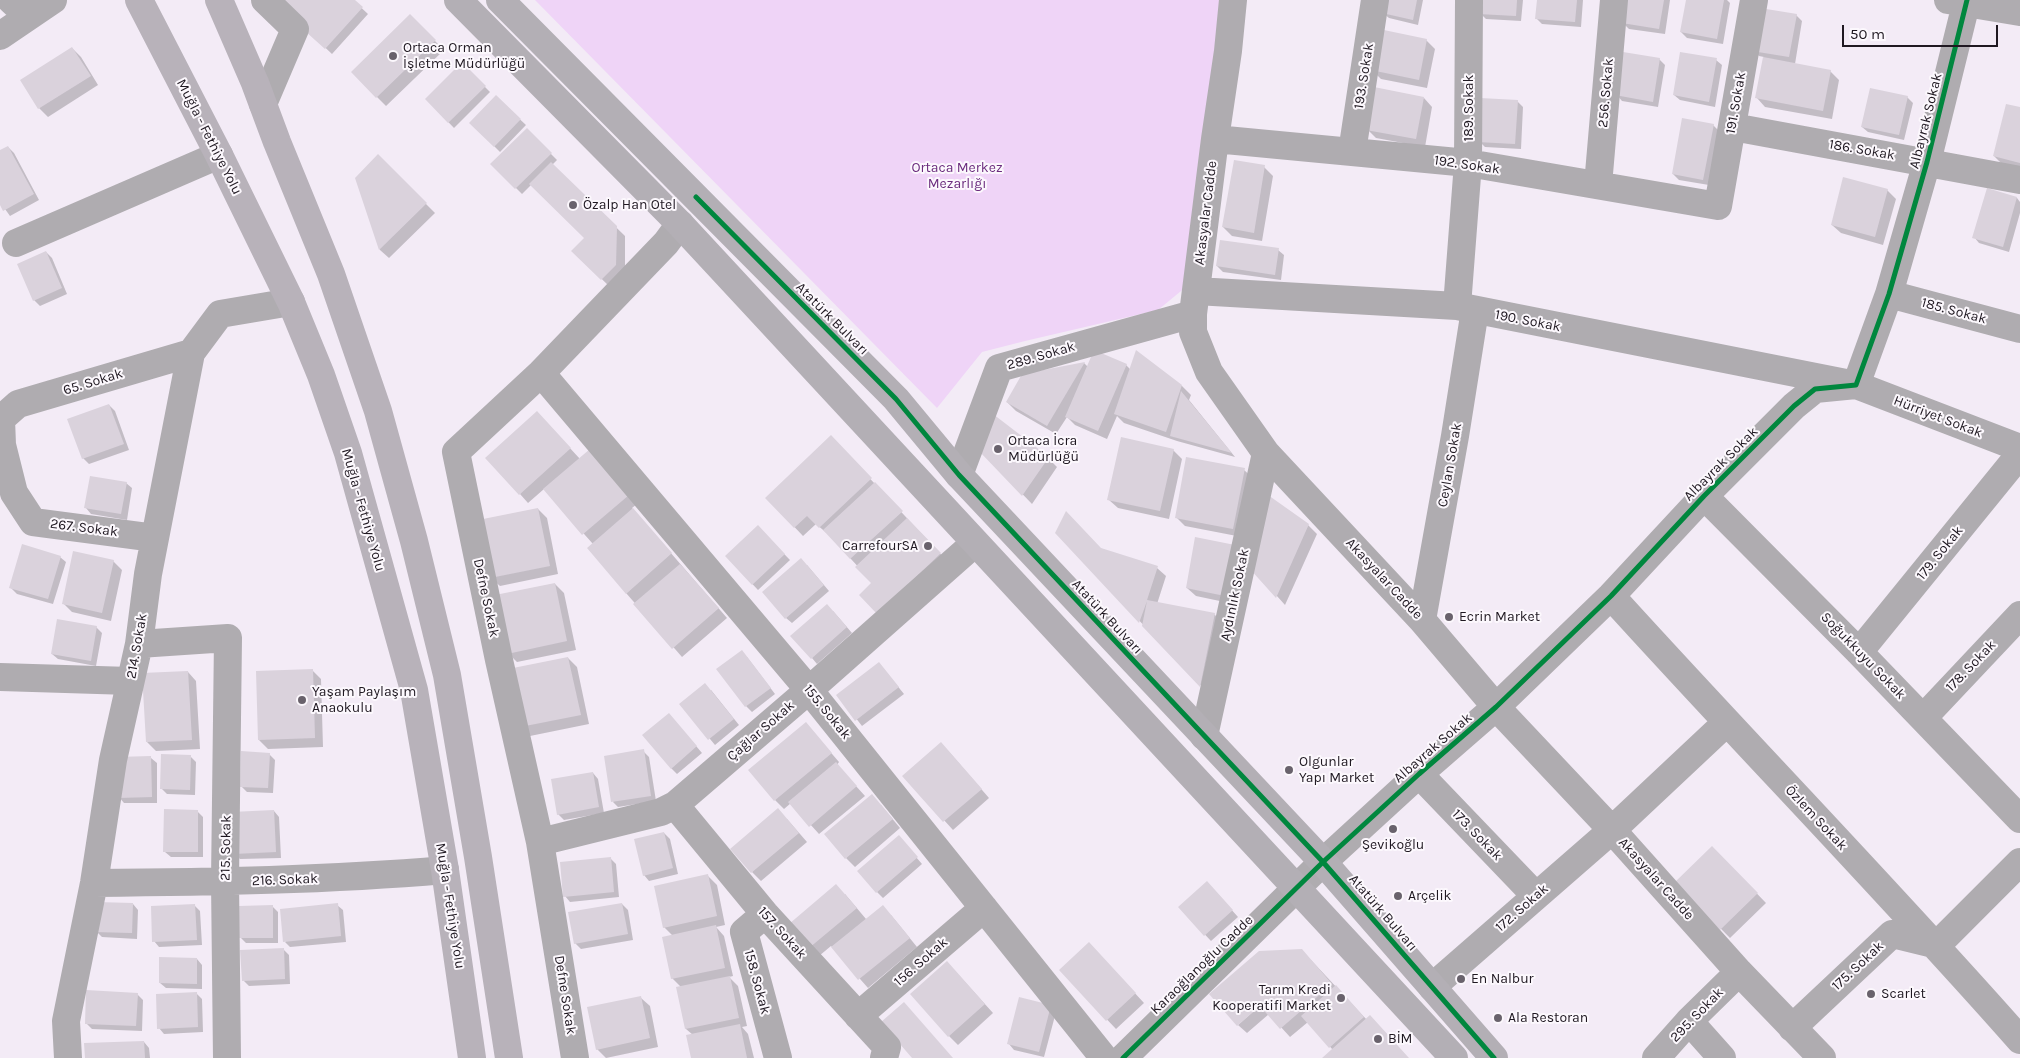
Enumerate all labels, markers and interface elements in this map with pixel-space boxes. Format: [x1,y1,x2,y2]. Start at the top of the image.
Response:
scale bar [1845,15,2001,47]
text: 50 m [1850,25,1885,43]
place label: Ortaca Orman İşletme Müdürlüğü [403,40,525,72]
street label: 193. Sokak [1351,42,1377,110]
marker: Ortaca Orman İşletme Müdürlüğü [387,50,399,62]
street label: 256. Sokak [1595,58,1617,128]
street label: 191. Sokak [1722,71,1750,135]
street label: Albayrak Sokak [1906,71,1946,171]
street label: 189. Sokak [1461,75,1477,141]
street label: Muğla - Fethiye Yolu [173,76,245,198]
street label: 186. Sokak [1828,136,1896,164]
street label: 192. Sokak [1433,152,1501,178]
park label: Ortaca Merkez Mezarlığı [911,160,1003,192]
street label: Akasyalar Cadde [1191,160,1221,266]
place label: Özalp Han Otel [583,197,676,213]
marker: Özalp Han Otel [567,199,579,211]
street label: Atatürk Bulvarı [792,279,872,359]
street label: 185. Sokak [1920,294,1988,328]
street label: 190. Sokak [1494,306,1562,336]
street label: 289. Sokak [1005,338,1077,374]
street label: 65. Sokak [61,365,125,399]
street label: Hürriyet Sokak [1891,392,1985,442]
street label: Ceylan Sokak [1434,422,1466,508]
street label: Albayrak Sokak [1680,423,1762,505]
place label: Ortaca İcra Müdürlüğü [1008,433,1079,466]
marker: Ortaca İcra Müdürlüğü [992,443,1004,455]
street label: Muğla - Fethiye Yolu [337,447,389,573]
street label: 267. Sokak [49,516,119,540]
street label: 179. Sokak [1913,523,1967,583]
street label: Akasyalar Cadde [1342,535,1426,623]
place label: CarrefourSA [842,538,918,554]
marker: CarrefourSA [922,540,934,552]
street label: Aydınlık Sokak [1217,547,1253,643]
street label: Defne Sokak [469,557,503,639]
street label: Atatürk Bulvarı [1068,576,1146,658]
place label: Ecrin Market [1459,609,1540,625]
street label: Soğukkuyu Sokak [1817,609,1909,703]
marker: Ecrin Market [1443,611,1455,623]
street label: 214. Sokak [123,612,151,680]
street label: 178. Sokak [1942,637,2000,695]
street label: 155. Sokak [800,681,854,743]
place label: Yaşam Paylaşım Anaokulu [312,684,416,716]
marker: Yaşam Paylaşım Anaokulu [296,694,308,706]
street label: Çağlar Sokak [724,697,798,765]
street label: Albayrak Sokak [1390,709,1476,787]
place label: Olgunlar Yapı Market [1299,754,1374,786]
marker: Olgunlar Yapı Market [1283,764,1295,776]
street label: Özlem Sokak [1782,782,1850,854]
street label: 173. Sokak [1448,806,1506,864]
street label: 215. Sokak [217,815,235,881]
marker: Şevikoğlu [1387,823,1399,835]
street label: Akasyalar Cadde [1615,834,1697,924]
place label: Şevikoğlu [1362,837,1424,853]
street label: Muğla - Fethiye Yolu [432,842,468,970]
street label: 216. Sokak [252,870,318,890]
street label: Atatürk Bulvarı [1345,871,1421,955]
street label: 172. Sokak [1492,880,1552,936]
place label: Arçelik [1408,888,1451,904]
marker: Arçelik [1392,890,1404,902]
street label: 157. Sokak [754,903,810,963]
street label: Karaoğlanoğlu Cadde [1147,912,1257,1018]
street label: 156. Sokak [891,934,951,990]
street label: 175. Sokak [1829,938,1887,994]
street label: 158. Sokak [740,948,774,1016]
street label: Defne Sokak [550,954,580,1036]
place label: En Nalbur [1471,971,1534,987]
marker: En Nalbur [1455,973,1467,985]
place label: Tarım Kredi Kooperatifi Market [1212,982,1331,1014]
street label: 295. Sokak [1667,984,1727,1046]
place label: Scarlet [1881,986,1926,1002]
marker: Scarlet [1865,988,1877,1000]
marker: Tarım Kredi Kooperatifi Market [1335,992,1347,1004]
place label: Ala Restoran [1508,1010,1588,1026]
marker: Ala Restoran [1492,1012,1504,1024]
place label: BİM [1388,1031,1412,1047]
marker: BİM [1372,1033,1384,1045]

